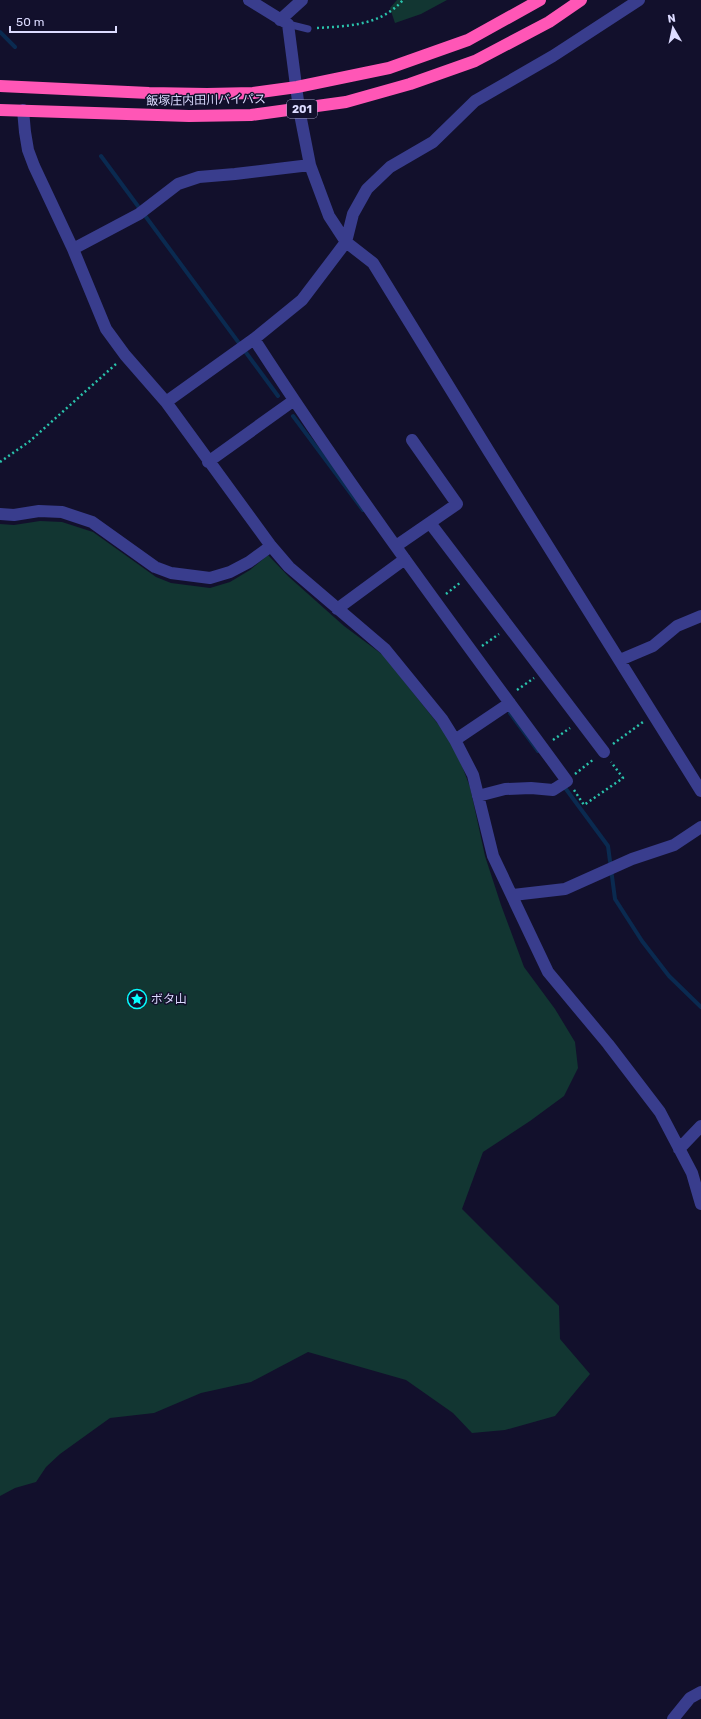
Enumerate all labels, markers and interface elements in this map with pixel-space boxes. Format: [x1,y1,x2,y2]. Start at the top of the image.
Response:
scale bar [10,8,116,34]
north arrow [653,8,693,48]
text: N [667,12,677,26]
text: 50 m [16,15,44,29]
street label: 飯塚庄内田川バイパス [146,92,266,108]
road number: 201 [287,100,317,118]
place icon: ボタ山 [126,988,148,1010]
place label: ボタ山 [151,992,187,1006]

